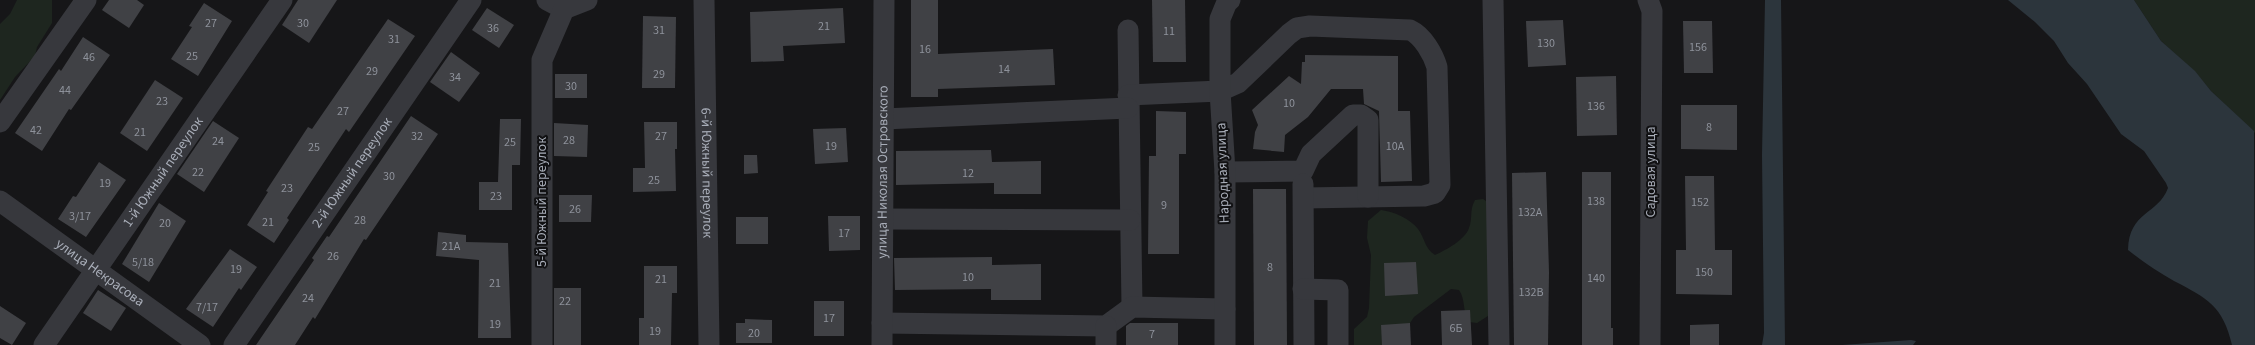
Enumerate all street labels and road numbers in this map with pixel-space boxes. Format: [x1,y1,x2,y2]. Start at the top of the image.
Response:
street label: улица Николая Островского [873,85,894,259]
street label: 6-й Южный переулок [696,108,717,238]
street label: 1-й Южный переулок [118,113,209,231]
street label: 2-й Южный переулок [307,113,398,232]
street label: Народная улица [1211,122,1235,224]
street label: Садовая улица [1641,127,1661,217]
street label: 5-й Южный переулок [532,137,552,267]
street label: улица Некрасова [51,234,148,312]

